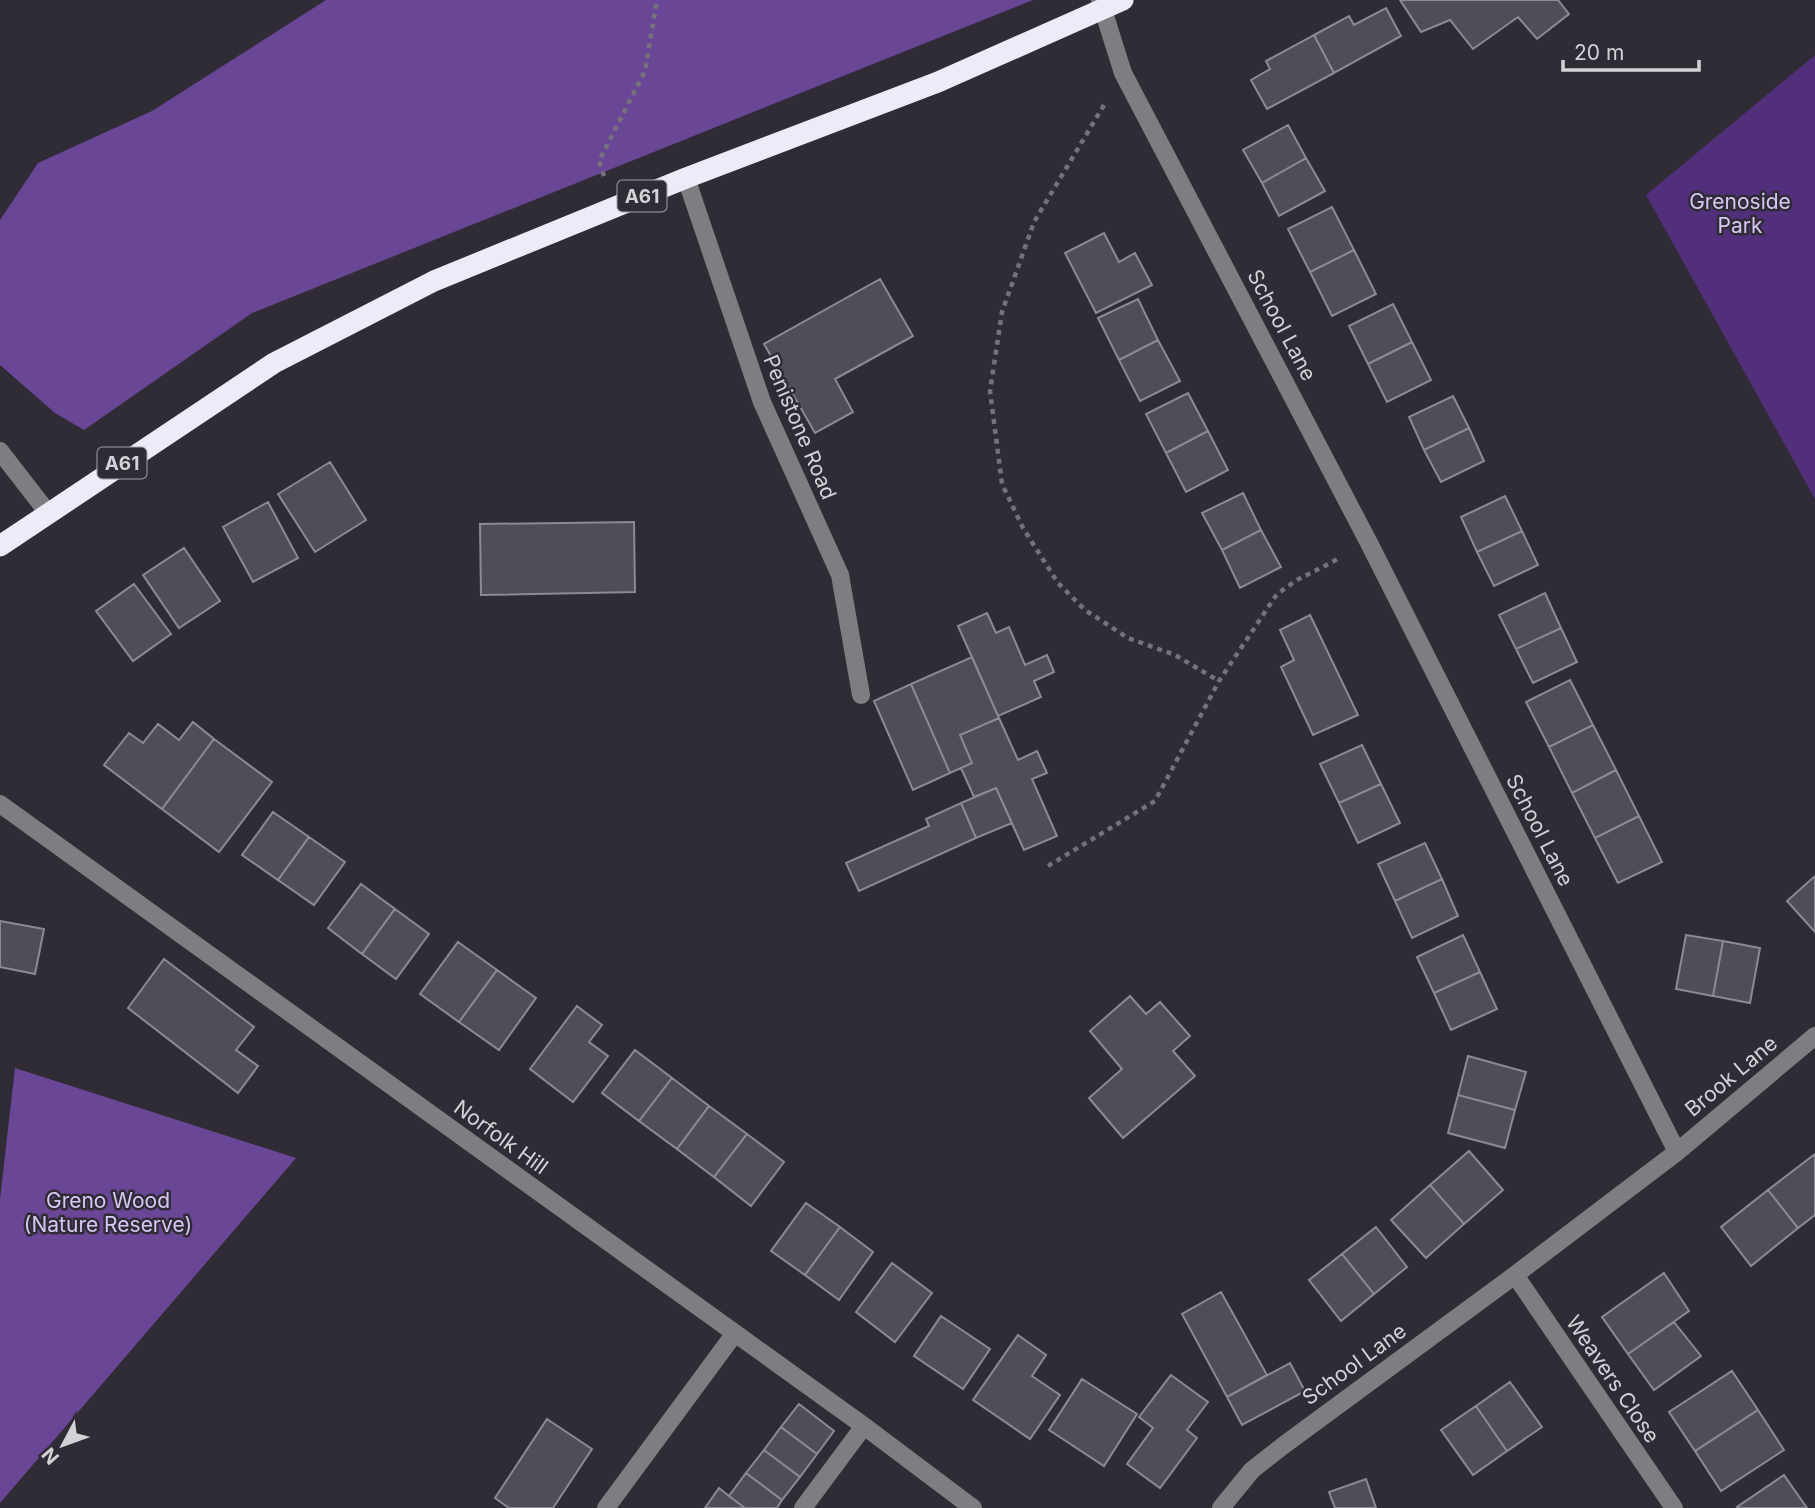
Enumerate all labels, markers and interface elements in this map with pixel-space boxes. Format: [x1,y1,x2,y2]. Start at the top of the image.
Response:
scale bar [1563,28,1700,72]
text: 20 m [1574,40,1624,65]
road number: A61 [618,180,666,212]
park label: Grenoside Park [1689,189,1791,238]
street label: School Lane [1242,265,1322,385]
street label: Penistone Road [758,351,842,503]
road number: A61 [97,447,146,478]
street label: School Lane [1501,770,1579,890]
street label: Brook Lane [1680,1030,1782,1122]
street label: Norfolk Hill [449,1095,553,1179]
park label: Greno Wood (Nature Reserve) [24,1188,192,1237]
street label: Weavers Close [1561,1310,1665,1448]
street label: School Lane [1297,1318,1411,1410]
north arrow [28,1410,98,1480]
text: N [37,1443,64,1469]

